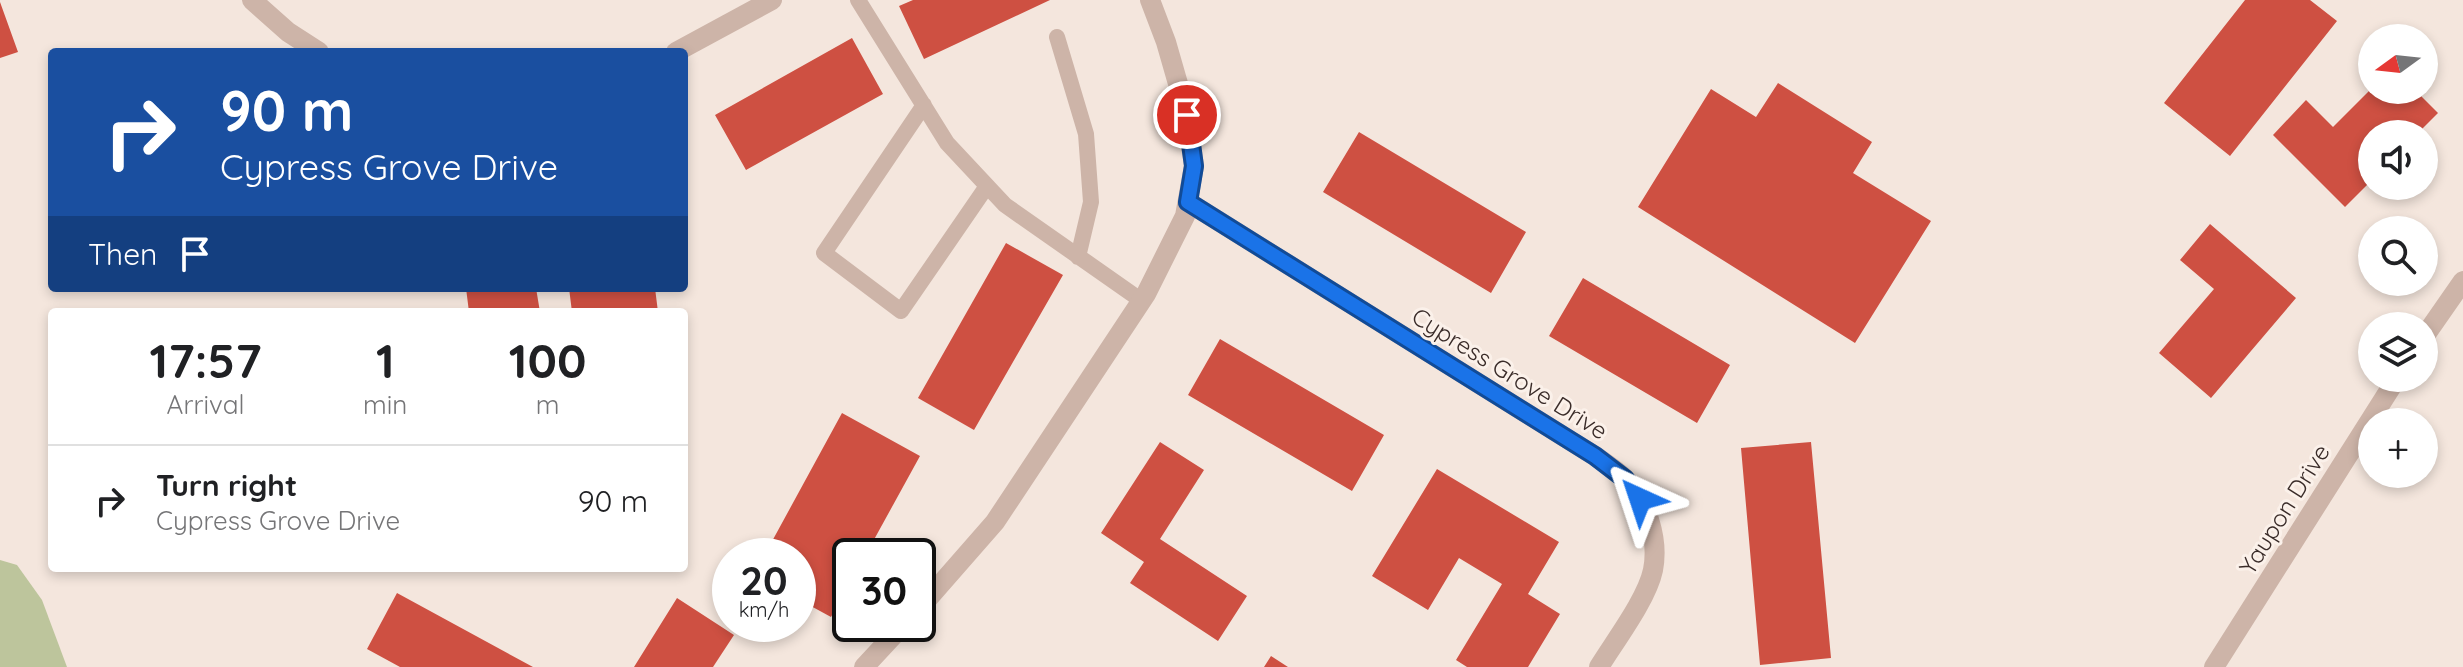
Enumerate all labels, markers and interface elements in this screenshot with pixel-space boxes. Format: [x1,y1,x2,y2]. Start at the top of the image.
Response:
north arrow [2358,24,2438,104]
map controls [2358,24,2438,488]
text: 90 m [220,75,354,145]
icon: right [88,80,192,184]
pin [1153,81,1221,149]
icon: arrive [1165,93,1209,137]
button: sound [2358,120,2438,200]
text: Cypress Grove Drive [220,144,558,189]
button: search [2358,216,2438,296]
icon: arrive [173,232,217,276]
text: Then [88,235,157,273]
street label: Cypress Grove Drive [1406,301,1614,445]
button: layers [2358,312,2438,392]
text: 17:57 [149,330,262,390]
text: 1 [376,330,395,390]
text: 100 [509,330,586,390]
text: Arrival [167,388,244,421]
text: min [363,388,407,421]
text: m [536,388,560,421]
button: + [2358,408,2438,488]
street label: Yaupon Drive [2232,438,2336,580]
position arrow [1598,457,1682,541]
text: Turn right [156,466,297,504]
icon: right [88,479,132,523]
text: 90 m [578,482,648,520]
text: Cypress Grove Drive [156,504,400,537]
speed limit sign: 30 [832,538,936,642]
text: 20 [740,555,788,605]
text: km/h [739,597,789,622]

